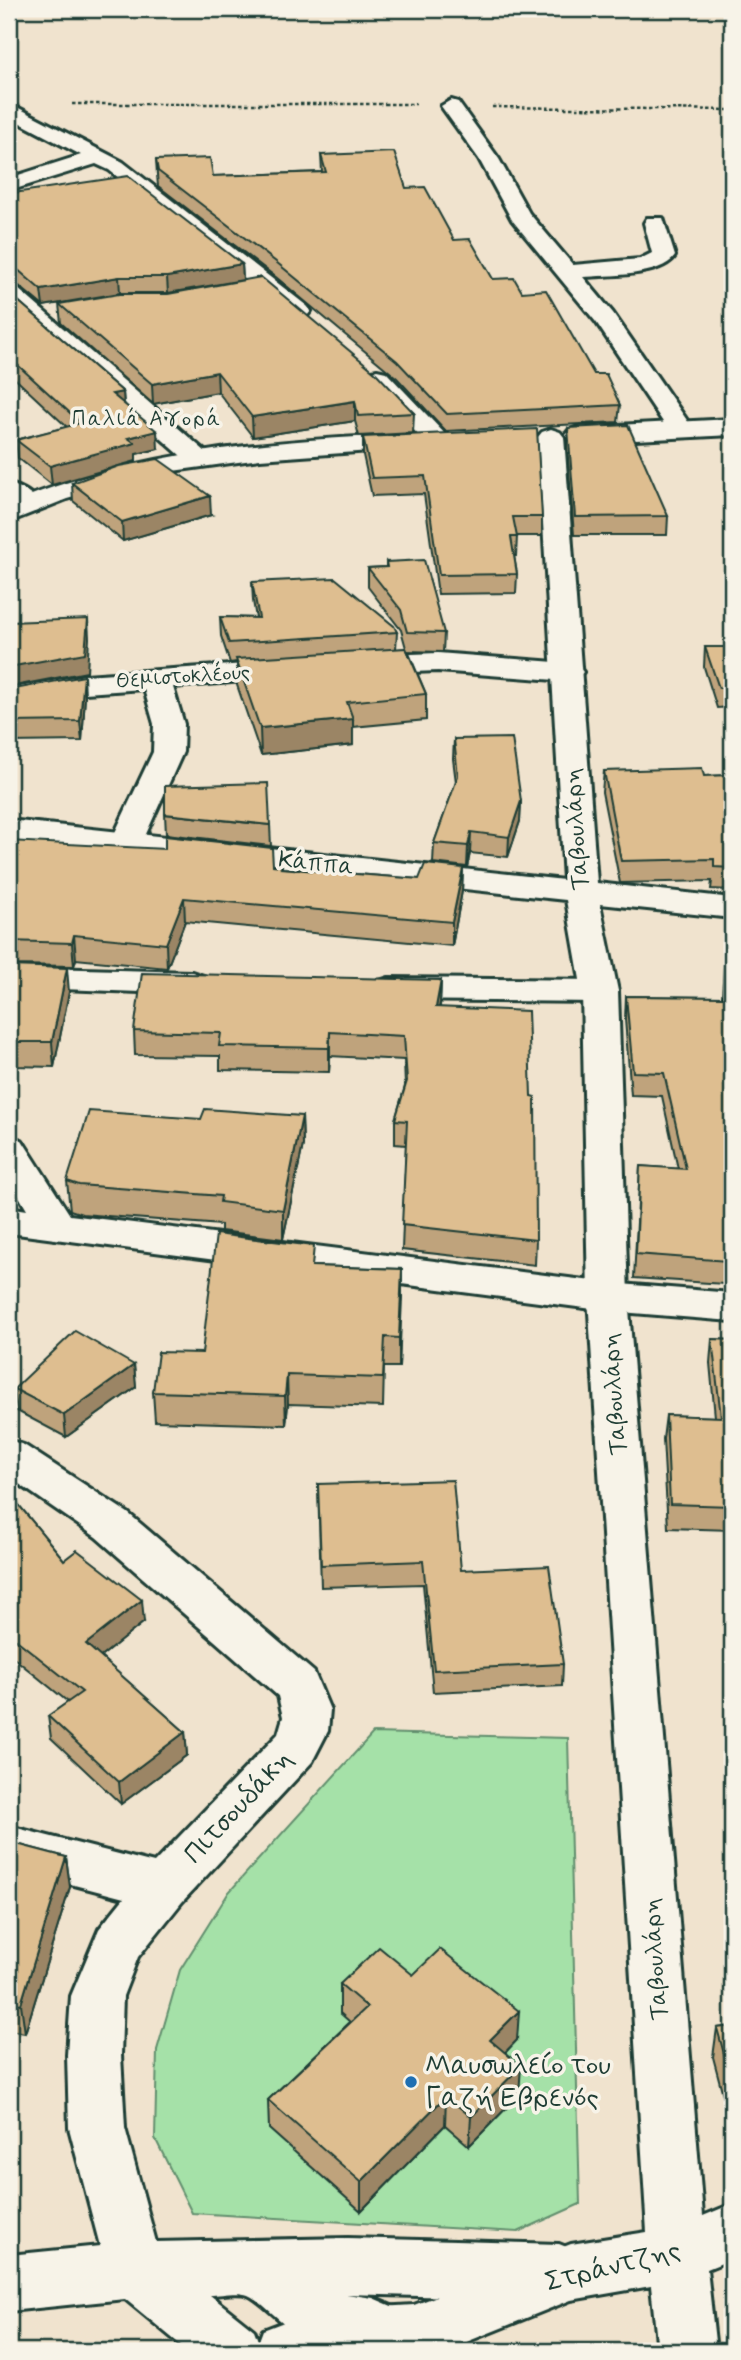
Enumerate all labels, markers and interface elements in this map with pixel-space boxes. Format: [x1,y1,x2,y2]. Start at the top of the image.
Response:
district label: Παλιά Αγορά [72,405,222,433]
street label: Θεμιστοκλέους [115,657,251,696]
street label: Ταβουλάρη [557,767,597,891]
street label: Κάππα [277,845,355,883]
street label: Ταβουλάρη [595,1332,635,1456]
street label: Πιτσουδάκη [176,1742,302,1872]
street label: Ταβουλάρη [636,1897,676,2021]
place label: Μαυσωλείο του Γαζή Εβρενός [425,2048,611,2117]
marker: Μαυσωλείο του Γαζή Εβρενός [403,2074,419,2090]
street label: Στράντζης [541,2232,685,2302]

